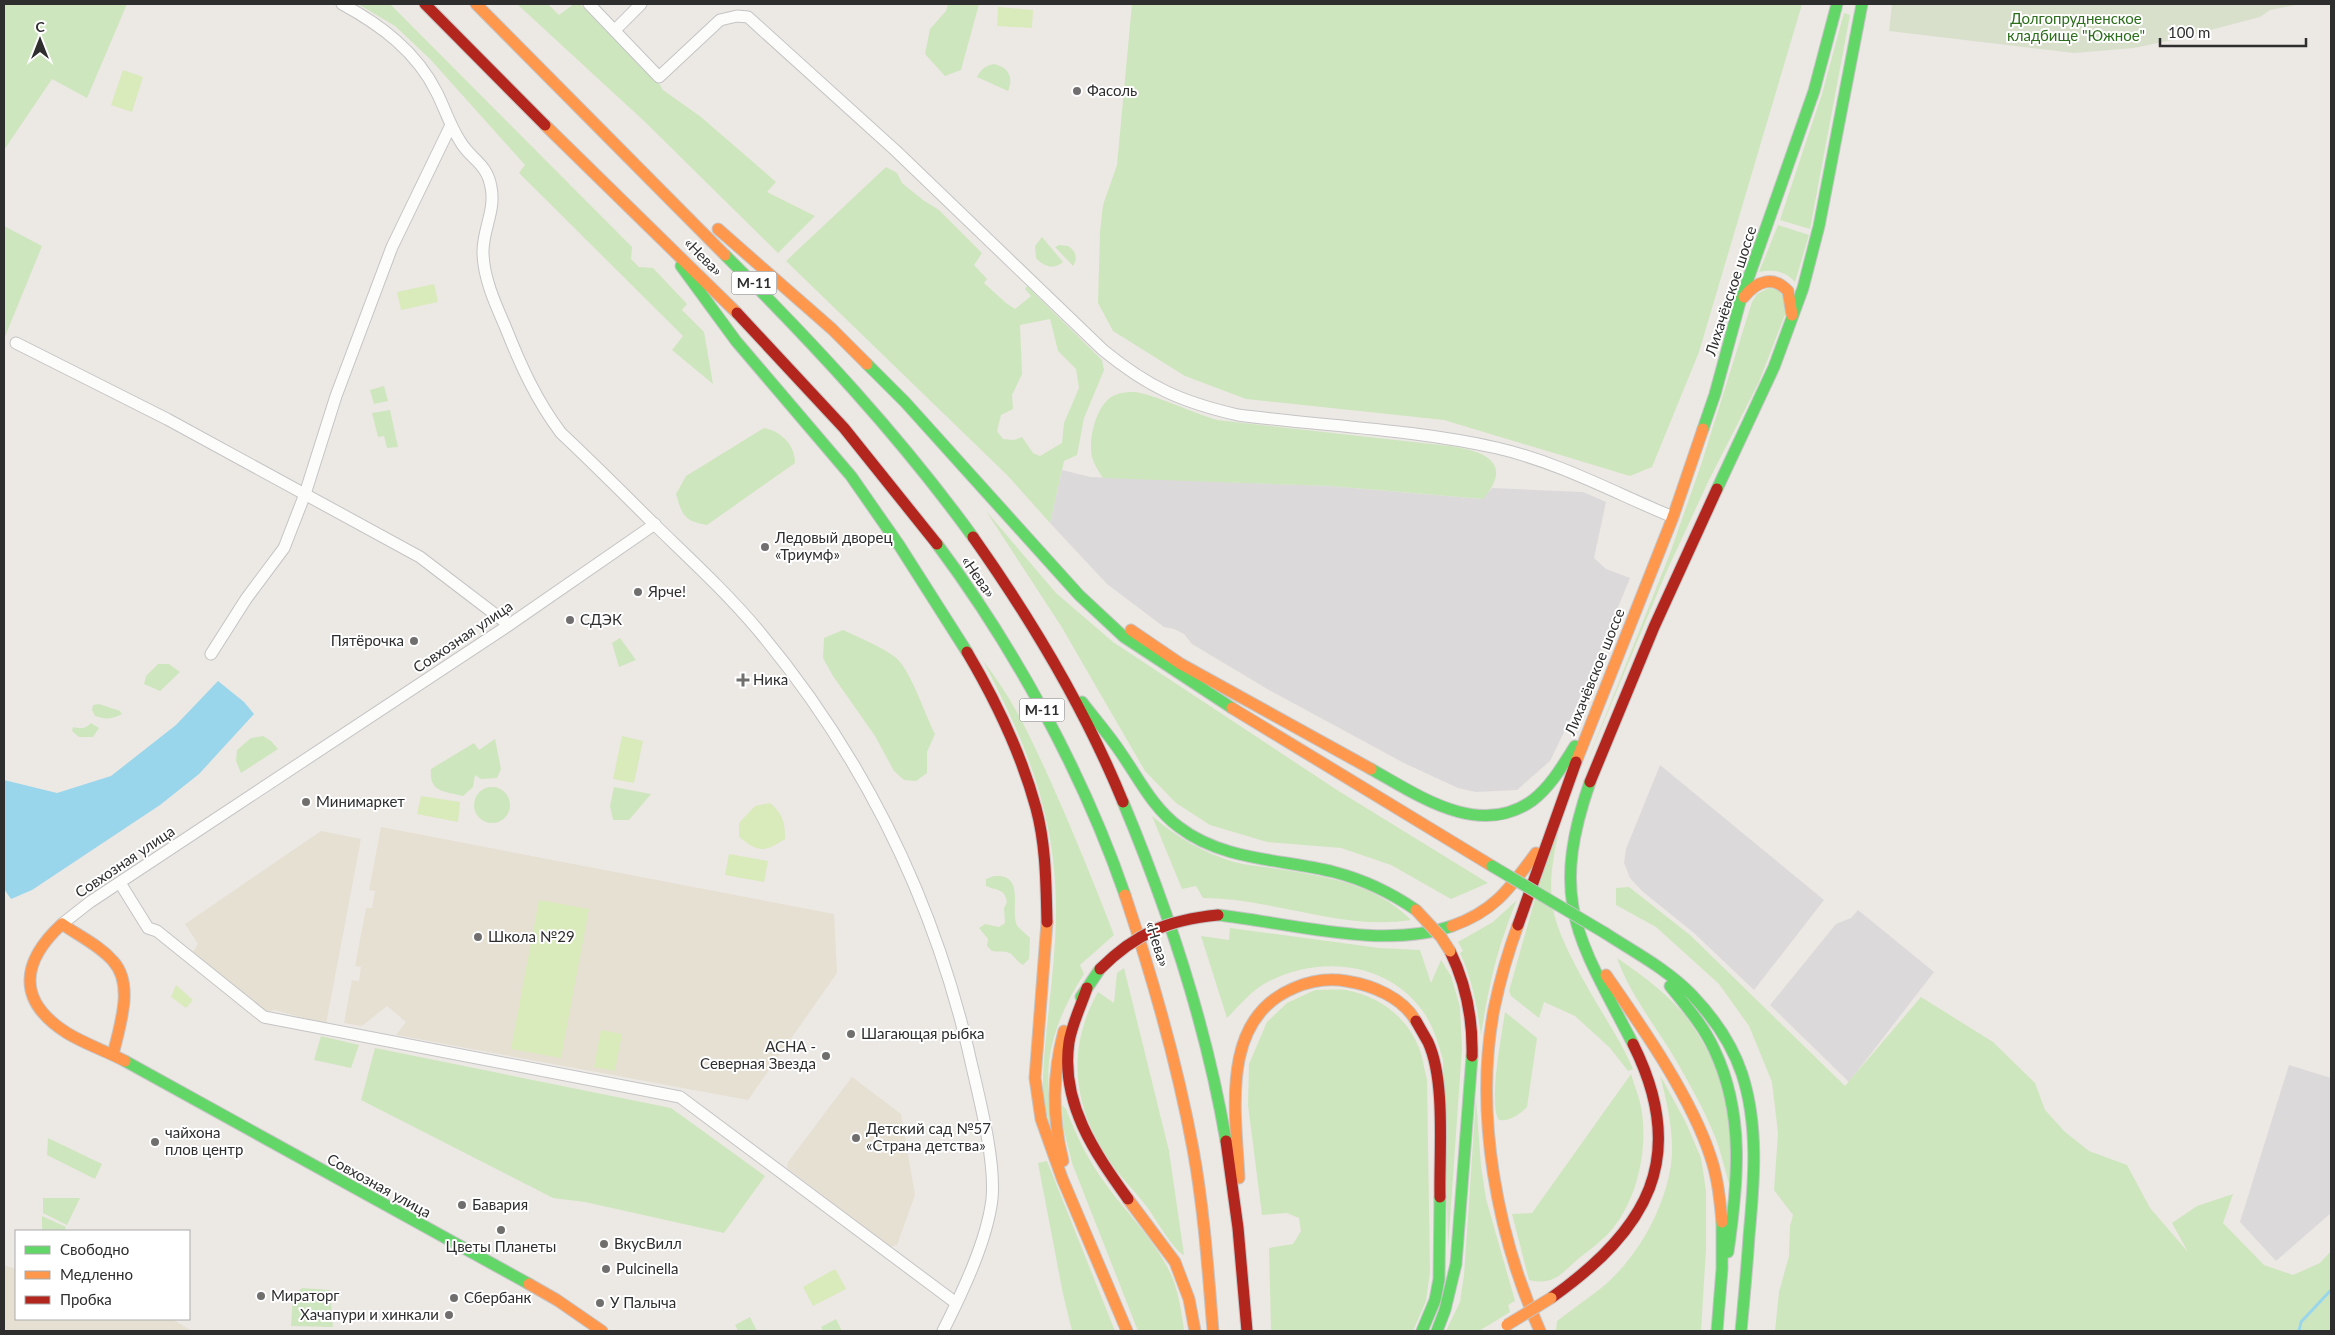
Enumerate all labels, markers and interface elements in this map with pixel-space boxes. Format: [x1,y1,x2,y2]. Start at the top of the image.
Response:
park label: Долгопрудненское кладбище "Южное" [2007,9,2145,44]
north arrow [15,15,65,65]
scale bar [2160,15,2306,47]
text: С [35,18,45,35]
text: 100 m [2168,23,2210,41]
place label: Фасоль [1087,81,1137,99]
marker: Фасоль [1071,85,1083,97]
street label: Лихачёвское шоссе [1700,224,1760,359]
street label: «Нева» [681,233,727,279]
road number: М-11 [732,272,776,294]
place label: Ледовый дворец «Триумф» [774,528,893,563]
marker: Ледовый дворец «Триумф» [759,541,771,553]
street label: «Нева» [958,552,1000,601]
place label: Ярче! [647,582,686,600]
marker: Ярче! [632,586,644,598]
street label: Совхозная улица [409,596,516,676]
street label: Лихачёвское шоссе [1560,606,1628,739]
place label: СДЭК [580,610,622,628]
marker: СДЭК [564,614,576,626]
place label: Пятёрочка [331,631,404,649]
marker: Пятёрочка [408,635,420,647]
place label: Ника [753,670,788,688]
marker: Ника [737,674,749,686]
road number: М-11 [1020,698,1064,722]
place label: Минимаркет [316,792,405,810]
marker: Минимаркет [300,796,312,808]
street label: Совхозная улица [71,821,178,901]
street label: «Нева» [1142,919,1174,969]
place label: Школа №29 [488,927,575,945]
marker: Школа №29 [472,931,484,943]
place label: Шагающая рыбка [861,1024,985,1042]
marker: Шагающая рыбка [845,1028,857,1040]
place label: АСНА - Северная Звезда [700,1037,816,1072]
marker: АСНА - Северная Звезда [820,1050,832,1062]
place label: Детский сад №57 «Страна детства» [866,1119,991,1154]
place label: чайхона плов центр [165,1123,243,1158]
marker: Детский сад №57 «Страна детства» [850,1132,862,1144]
marker: чайхона плов центр [149,1136,161,1148]
street label: Совхозная улица [324,1149,435,1221]
place label: Бавария [472,1195,528,1213]
marker: Бавария [456,1199,468,1211]
marker: Цветы Планеты [495,1224,507,1236]
legend [15,1230,190,1320]
place label: ВкусВилл [614,1234,682,1252]
place label: Цветы Планеты [446,1237,556,1255]
marker: ВкусВилл [598,1238,610,1250]
text: Свободно [60,1240,129,1258]
place label: Pulcinella [616,1259,678,1277]
marker: Pulcinella [600,1263,612,1275]
text: Медленно [60,1265,133,1283]
place label: Мираторг [271,1286,340,1304]
place label: Сбербанк [464,1288,532,1306]
text: Пробка [60,1290,112,1308]
marker: Мираторг [255,1290,267,1302]
marker: Сбербанк [448,1292,460,1304]
place label: У Палыча [610,1293,676,1311]
marker: У Палыча [594,1297,606,1309]
place label: Хачапури и хинкали [300,1305,439,1323]
marker: Хачапури и хинкали [443,1309,455,1321]

